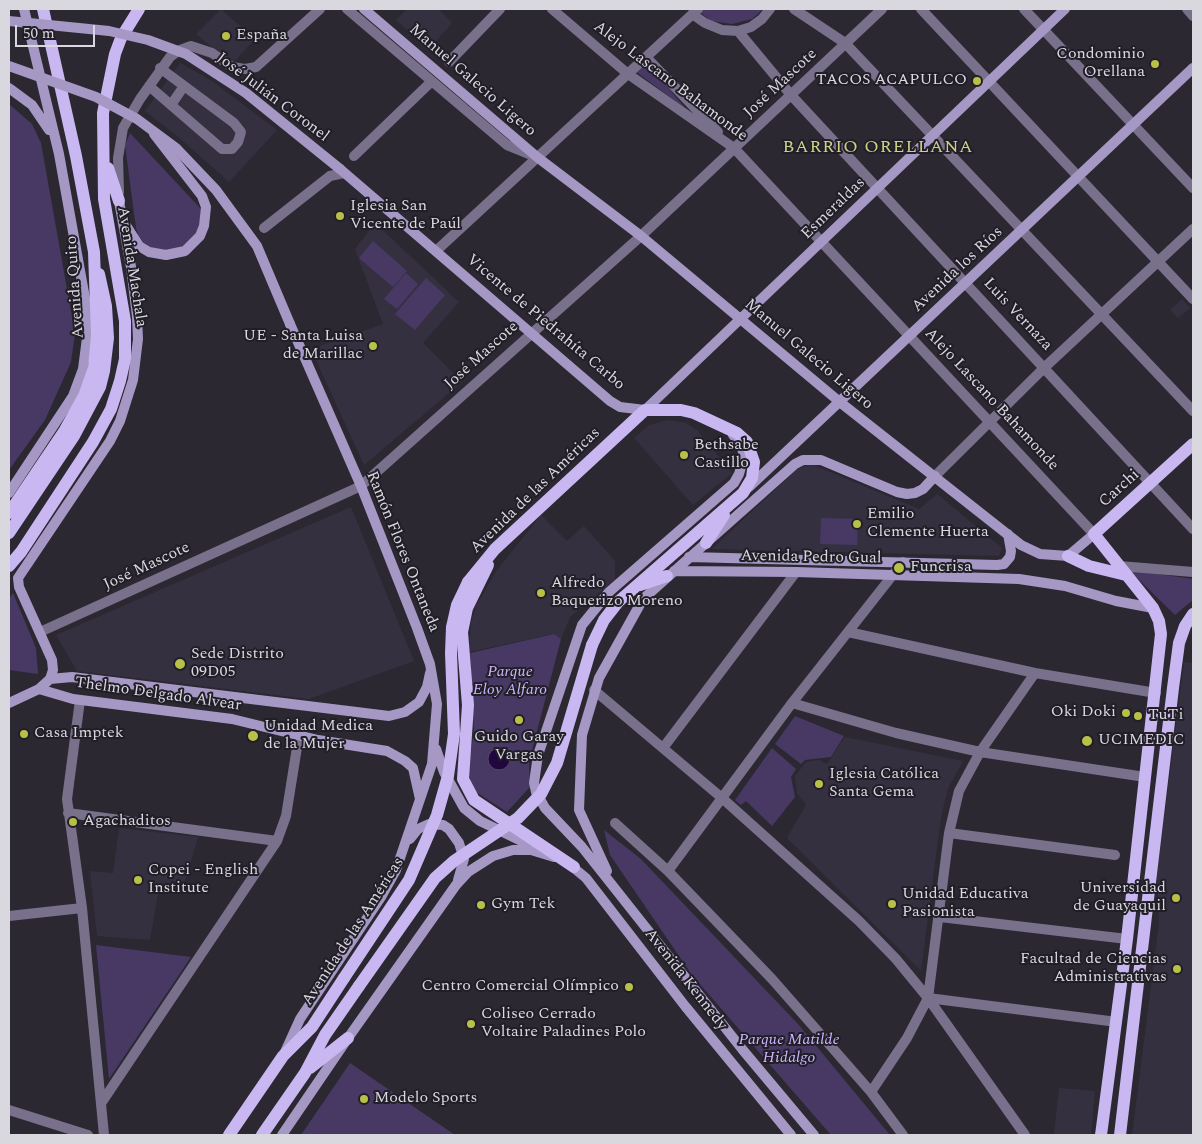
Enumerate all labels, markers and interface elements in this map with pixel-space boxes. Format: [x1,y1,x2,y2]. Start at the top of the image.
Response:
scale bar [18,15,98,47]
street label: Alejo Lascano Bahamonde [589,18,751,146]
street label: Manuel Galecio Ligero [405,21,539,141]
text: 50 m [23,22,55,45]
place label: España [236,26,287,46]
marker: España [220,30,232,42]
street label: José Mascote [740,45,822,123]
place label: Condominio Orellana [1056,45,1145,83]
street label: José Julián Coronel [212,49,332,147]
marker: Condominio Orellana [1149,58,1161,70]
place label: TACOS ACAPULCO [816,71,967,91]
marker: TACOS ACAPULCO [971,75,983,87]
district label: BARRIO ORELLANA [781,137,975,159]
street label: Esmeraldas [798,174,870,244]
place label: Iglesia San Vicente de Paúl [350,197,461,235]
street label: Avenida Machala [112,205,150,329]
marker: Iglesia San Vicente de Paúl [334,210,346,222]
street label: Avenida los Ríos [909,223,1007,317]
street label: Avenida Quito [63,235,89,339]
street label: Vicente de Piedrahíta Carbo [462,251,628,395]
street label: Luis Vernaza [978,275,1056,355]
street label: Manuel Galecio Ligero [740,296,876,414]
street label: José Mascote [441,318,523,394]
street label: Alejo Lascano Bahamonde [920,325,1062,475]
place label: UE - Santa Luisa de Marillac [243,327,363,365]
marker: UE - Santa Luisa de Marillac [367,340,379,352]
street label: Avenida de las Américas [467,424,605,558]
place label: Bethsabe Castillo [694,436,759,474]
marker: Bethsabe Castillo [678,449,690,461]
street label: Carchi [1096,466,1144,512]
street label: Ramón Flores Ontaneda [361,469,443,635]
place label: Emilio Clemente Huerta [867,505,989,543]
marker: Emilio Clemente Huerta [851,518,863,530]
street label: José Mascote [101,539,193,595]
street label: Avenida Pedro Gual [740,547,882,569]
place label: Funcrisa [910,558,972,578]
marker: Funcrisa [892,561,906,575]
place label: Alfredo Baquerizo Moreno [551,574,683,612]
marker: Alfredo Baquerizo Moreno [535,587,547,599]
place label: Sede Distrito 09D05 [191,645,284,683]
marker: Sede Distrito 09D05 [173,657,187,671]
park label: Parque Eloy Alfaro [473,663,547,701]
street label: Thelmo Delgado Alvear [73,674,243,716]
place label: Oki Doki [1051,703,1116,723]
place label: TuTi [1148,706,1183,726]
marker: Oki Doki [1120,707,1132,719]
marker: TuTi [1132,710,1144,722]
marker: Guido Garay Vargas [513,714,525,726]
place label: Unidad Medica de la Mujer [264,717,373,755]
place label: Casa Imptek [34,724,124,744]
marker: Casa Imptek [18,728,30,740]
place label: Guido Garay Vargas [474,728,564,766]
marker: Unidad Medica de la Mujer [246,729,260,743]
place label: UCIMEDIC [1098,731,1185,751]
marker: UCIMEDIC [1080,734,1094,748]
place label: Iglesia Católica Santa Gema [829,765,939,803]
marker: Iglesia Católica Santa Gema [813,778,825,790]
place label: Agachaditos [83,812,171,832]
marker: Agachaditos [67,816,79,828]
street label: Avenida de las Américas [299,854,409,1010]
place label: Copei - English Institute [148,861,258,899]
marker: Copei - English Institute [132,874,144,886]
place label: Universidad de Guayaquil [1073,879,1166,917]
place label: Unidad Educativa Pasionista [902,885,1029,923]
marker: Universidad de Guayaquil [1170,892,1182,904]
place label: Gym Tek [491,895,555,915]
marker: Unidad Educativa Pasionista [886,898,898,910]
marker: Gym Tek [475,899,487,911]
street label: Avenida Kennedy [639,925,731,1035]
place label: Facultad de Ciencias Administrativas [1020,950,1167,988]
marker: Facultad de Ciencias Administrativas [1171,963,1183,975]
place label: Centro Comercial Olímpico [422,977,619,997]
marker: Centro Comercial Olímpico [623,981,635,993]
place label: Coliseo Cerrado Voltaire Paladines Polo [481,1005,646,1043]
marker: Coliseo Cerrado Voltaire Paladines Polo [465,1018,477,1030]
park label: Parque Matilde Hidalgo [738,1031,840,1069]
place label: Modelo Sports [374,1089,477,1109]
marker: Modelo Sports [358,1093,370,1105]

